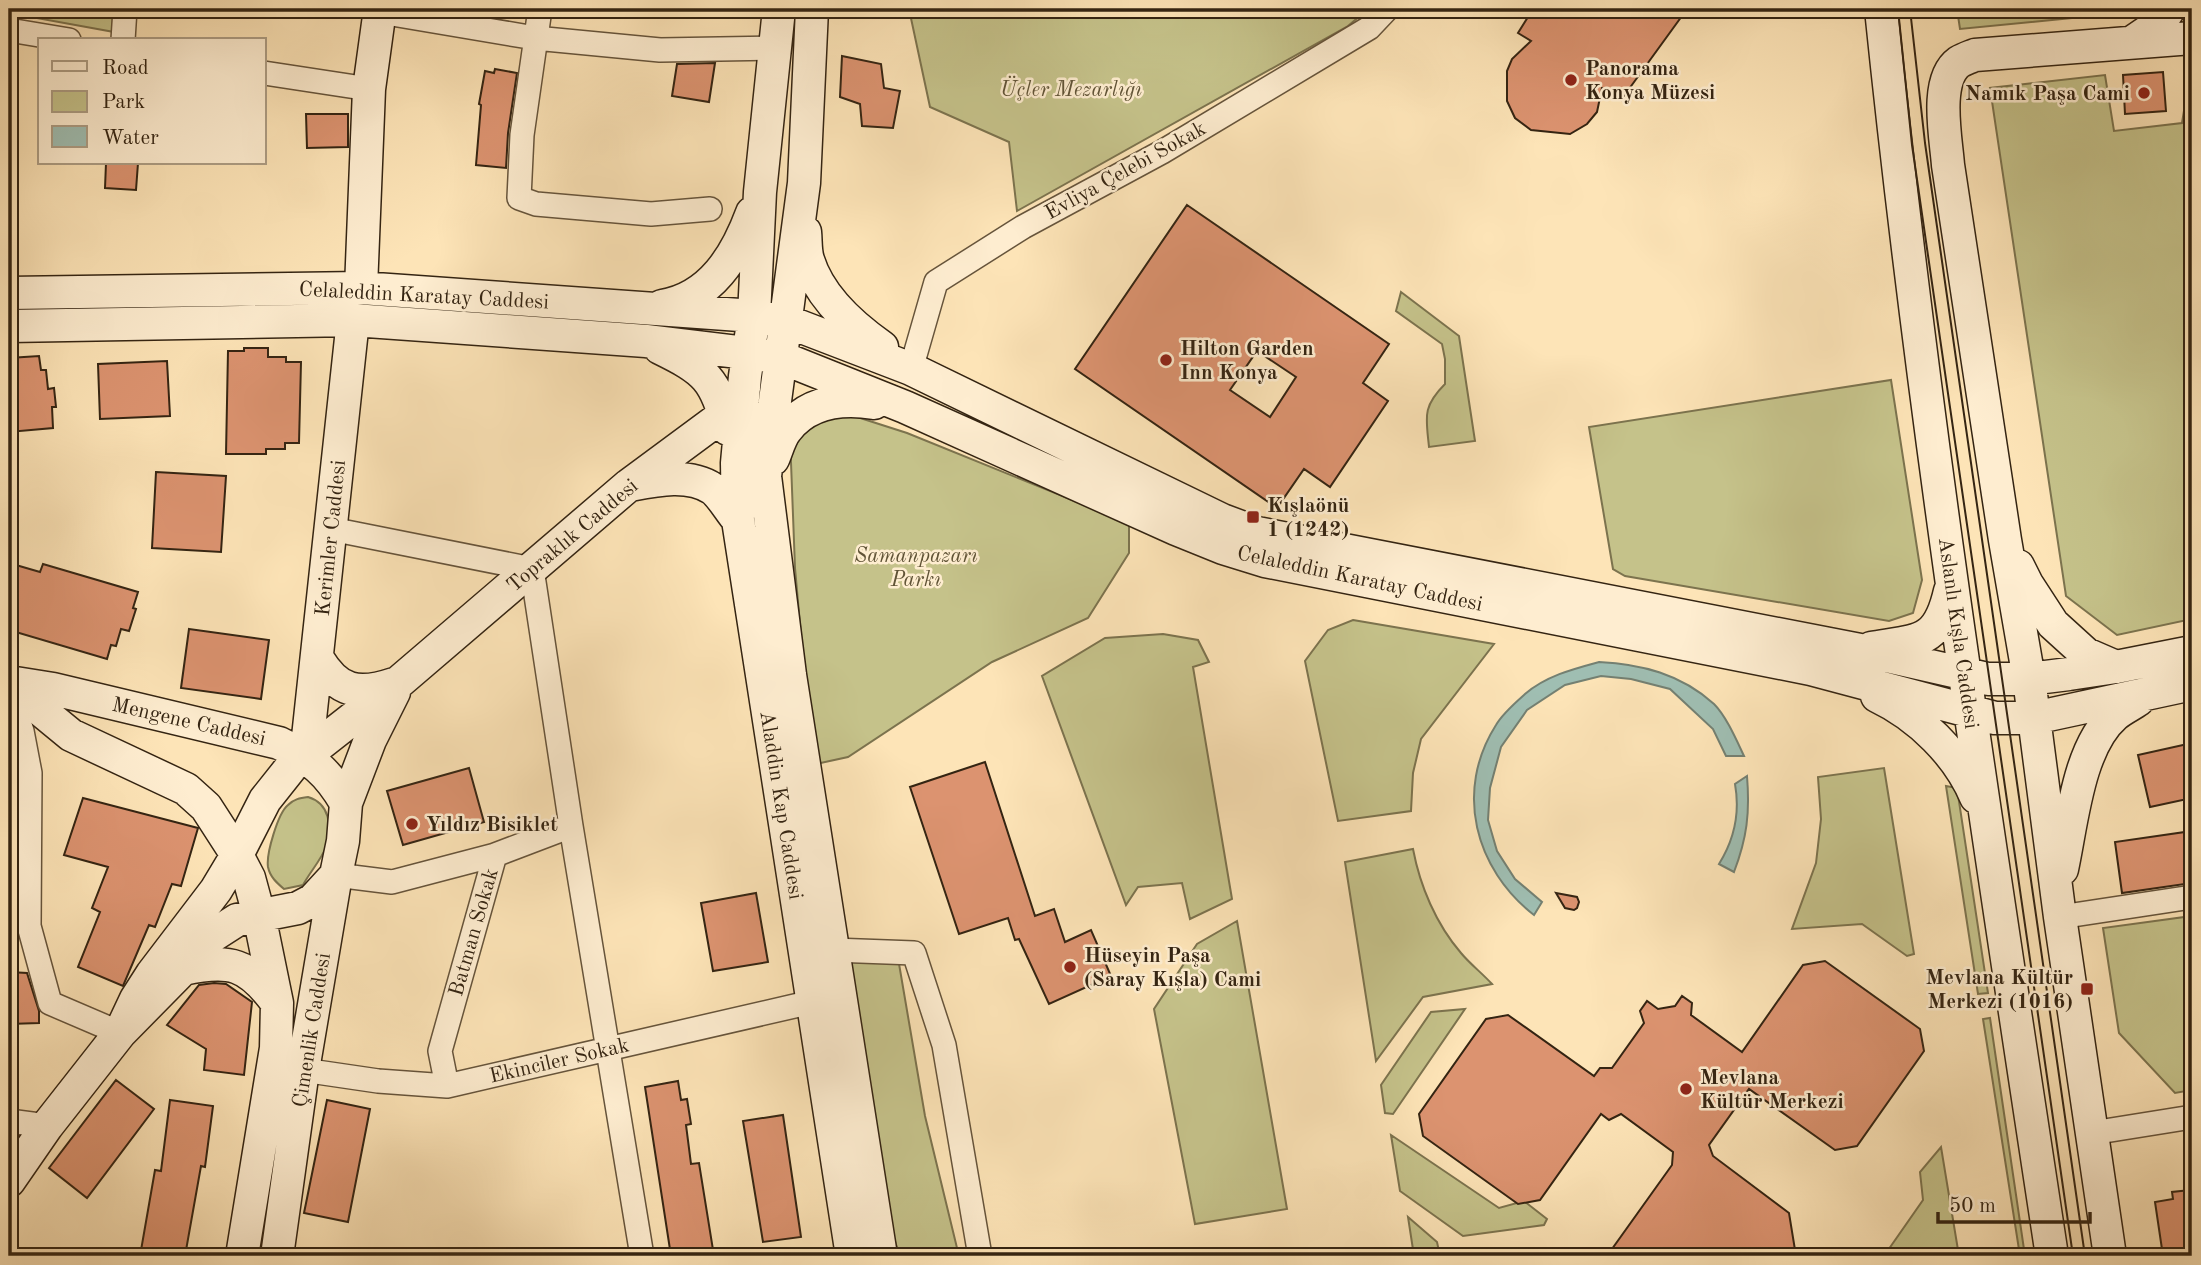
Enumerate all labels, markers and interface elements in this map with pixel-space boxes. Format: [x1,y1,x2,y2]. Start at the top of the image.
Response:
legend [38,38,266,164]
text: Road [102,58,149,79]
place label: Panorama Konya Müzesi [1585,59,1715,104]
marker: Panorama Konya Müzesi [1563,72,1579,88]
park label: Üçler Mezarlığı [1000,75,1142,101]
place label: Namık Paşa Cami [1965,84,2130,105]
marker: Namık Paşa Cami [2136,85,2152,101]
text: Park [102,92,145,113]
street label: Evliya Çelebi Sokak [1042,118,1210,224]
text: Water [102,128,159,149]
street label: Celaleddin Karatay Caddesi [298,279,549,314]
place label: Hilton Garden Inn Konya [1180,339,1314,384]
marker: Hilton Garden Inn Konya [1158,352,1174,368]
street label: Kerimler Caddesi [313,459,350,617]
street label: Topraklık Caddesi [504,475,642,597]
place label: Kışlaönü 1 (1242) [1267,496,1349,541]
marker: Kışlaönü 1 (1242) [1245,509,1261,525]
street label: Aslanlı Kışla Caddesi [1934,536,1981,730]
street label: Celaleddin Karatay Caddesi [1235,543,1484,616]
park label: Samanpazarı Parkı [854,546,978,591]
street label: Mengene Caddesi [110,695,268,750]
street label: Aladdin Kap Caddesi [755,709,806,901]
place label: Yıldız Bisiklet [426,815,558,836]
marker: Yıldız Bisiklet [404,816,420,832]
street label: Batman Sokak [446,866,503,999]
place label: Hüseyin Paşa (Saray Kışla) Cami [1084,946,1261,991]
street label: Çimenlik Caddesi [290,951,335,1109]
marker: Hüseyin Paşa (Saray Kışla) Cami [1062,959,1078,975]
place label: Mevlana Kültür Merkezi (1016) [1925,968,2073,1013]
marker: Mevlana Kültür Merkezi (1016) [2079,981,2095,997]
street label: Ekinciler Sokak [487,1035,631,1088]
place label: Mevlana Kültür Merkezi [1700,1068,1844,1113]
marker: Mevlana Kültür Merkezi [1678,1081,1694,1097]
scale bar [1938,1181,2091,1225]
text: 50 m [1949,1196,1996,1217]

